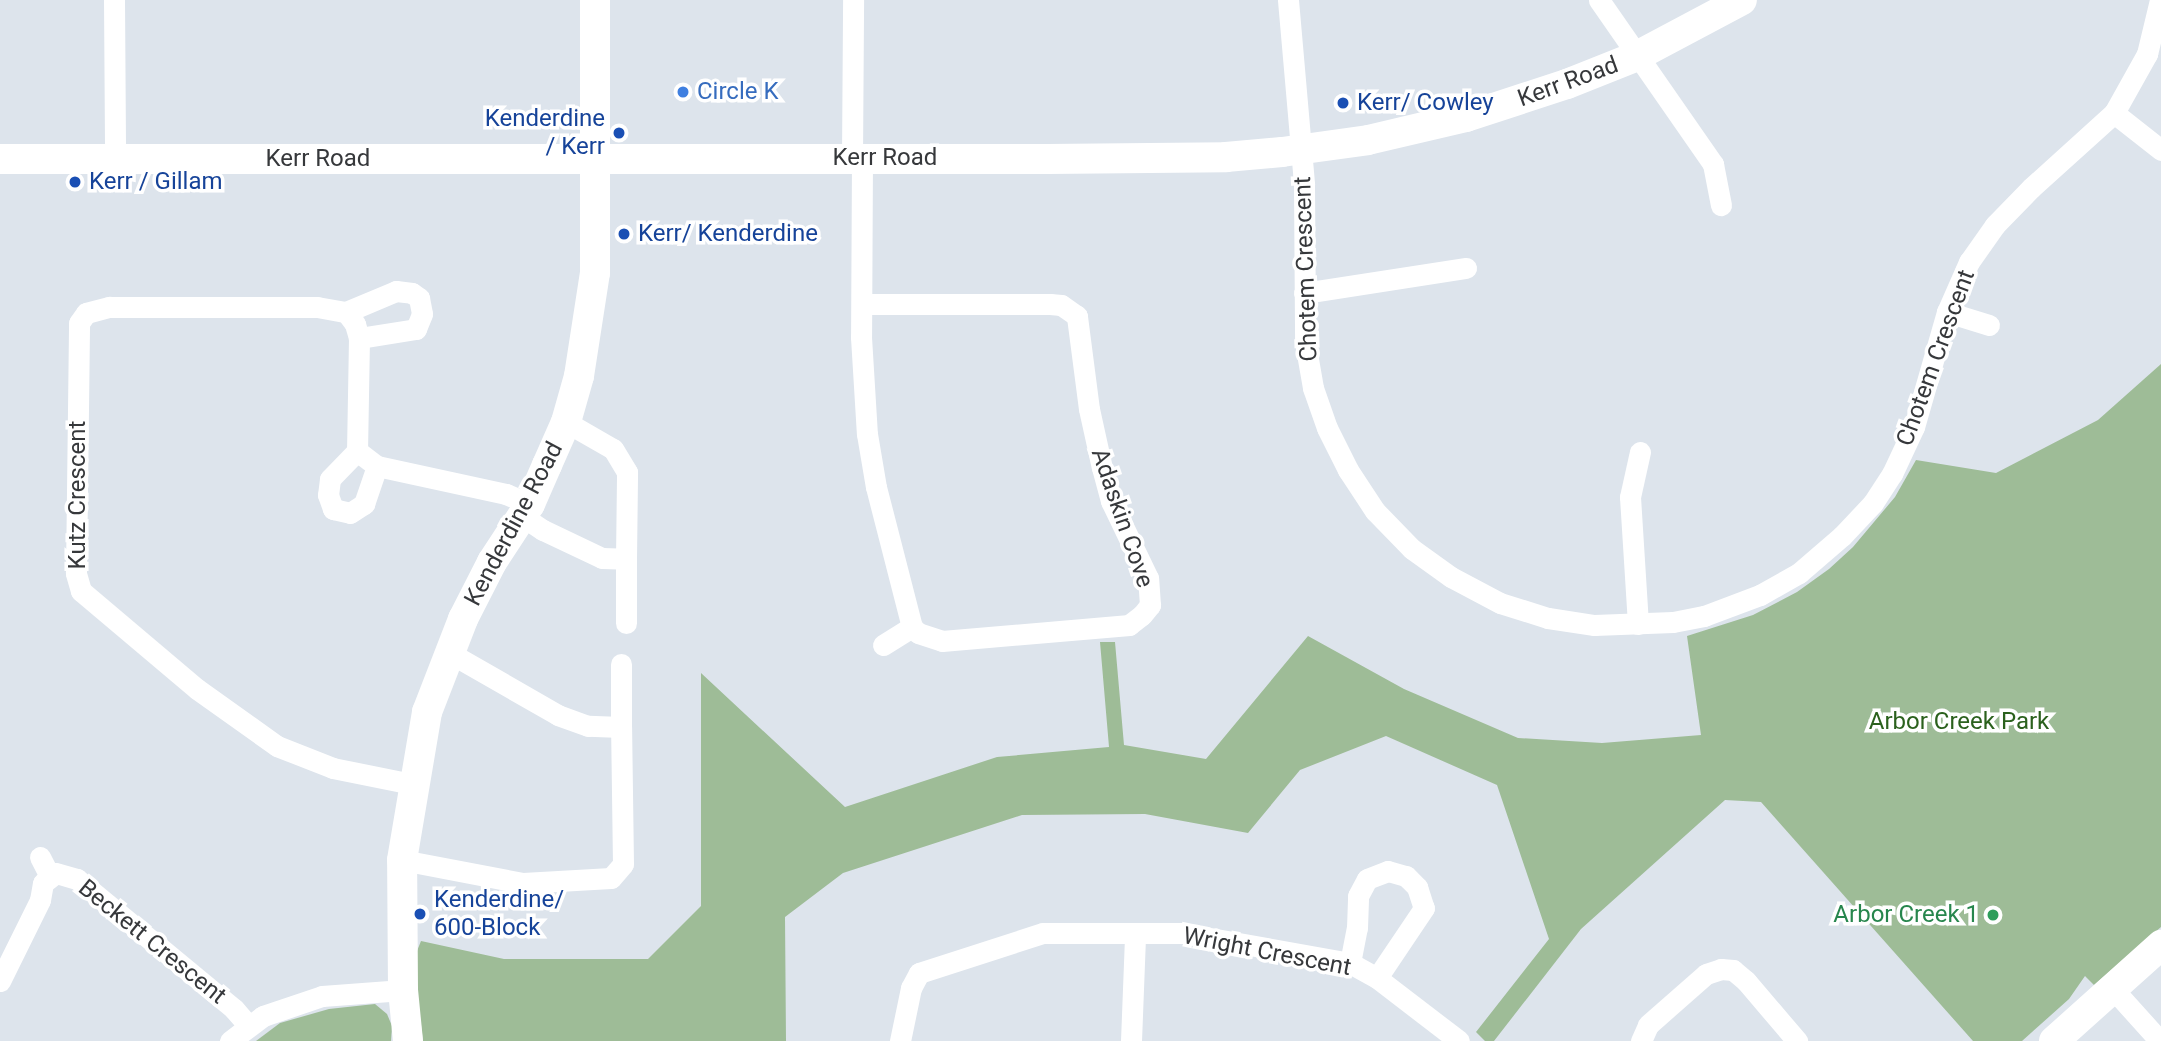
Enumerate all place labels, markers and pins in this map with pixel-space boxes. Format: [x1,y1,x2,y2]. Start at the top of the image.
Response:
place label: Circle K [697,78,779,106]
marker: Circle K [675,84,691,100]
place label: Kerr/ Cowley [1357,89,1494,117]
marker: Kerr/ Cowley [1335,95,1351,111]
place label: Kenderdine / Kerr [485,105,605,161]
marker: Kenderdine / Kerr [611,125,627,141]
place label: Kerr / Gillam [89,168,223,196]
marker: Kerr / Gillam [67,174,83,190]
place label: Kerr/ Kenderdine [638,220,818,248]
marker: Kerr/ Kenderdine [616,226,632,242]
place label: Kenderdine/ 600-Block [434,886,564,942]
place label: Arbor Creek 1 [1833,901,1979,929]
marker: Kenderdine/ 600-Block [412,906,428,922]
marker: Arbor Creek 1 [1985,907,2001,923]

